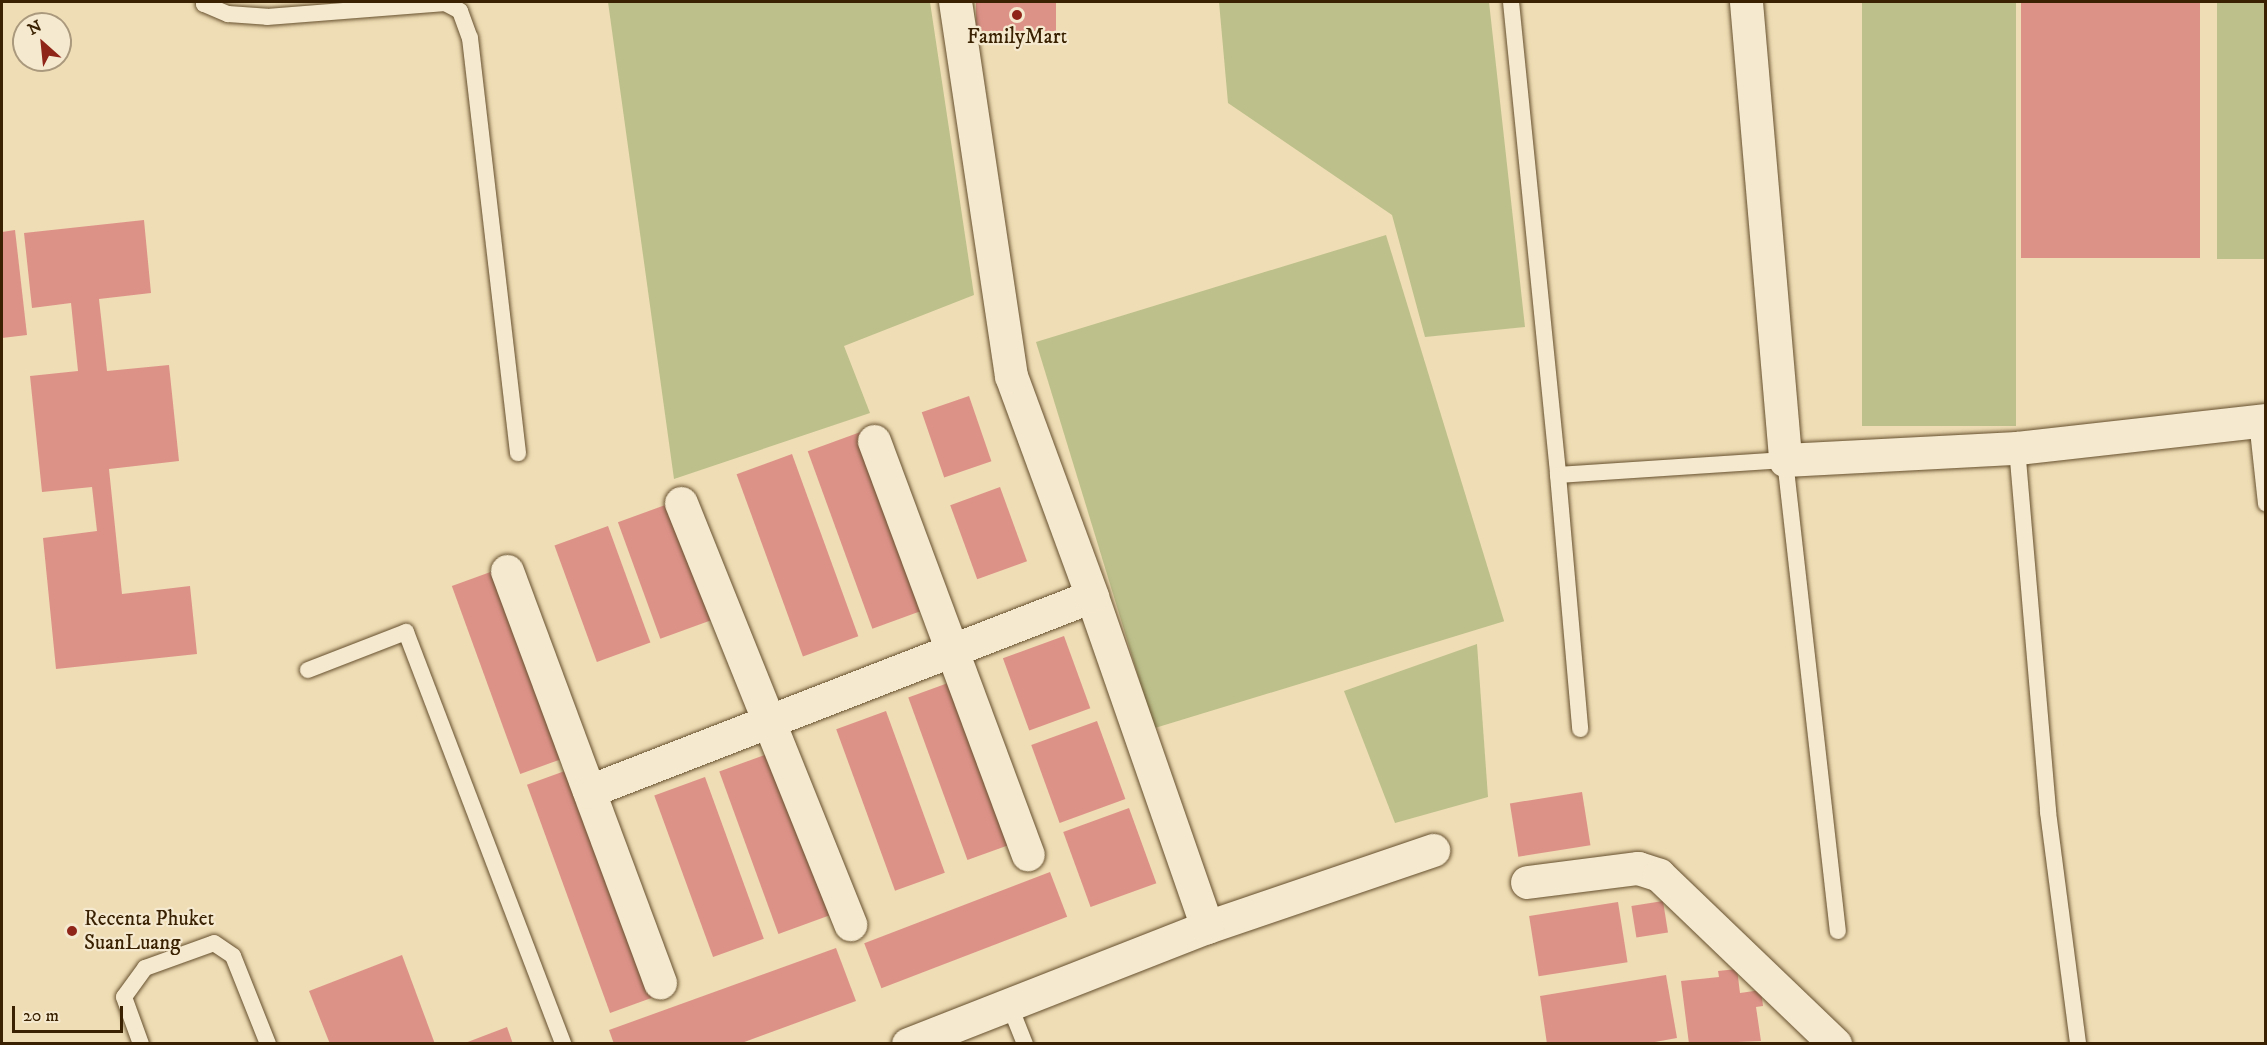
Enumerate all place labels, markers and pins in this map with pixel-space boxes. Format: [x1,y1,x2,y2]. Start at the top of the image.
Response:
marker: FamilyMart [1010,8,1024,22]
place label: FamilyMart [967,24,1067,50]
place label: Recenta Phuket SuanLuang [84,906,214,956]
marker: Recenta Phuket SuanLuang [65,924,79,938]

